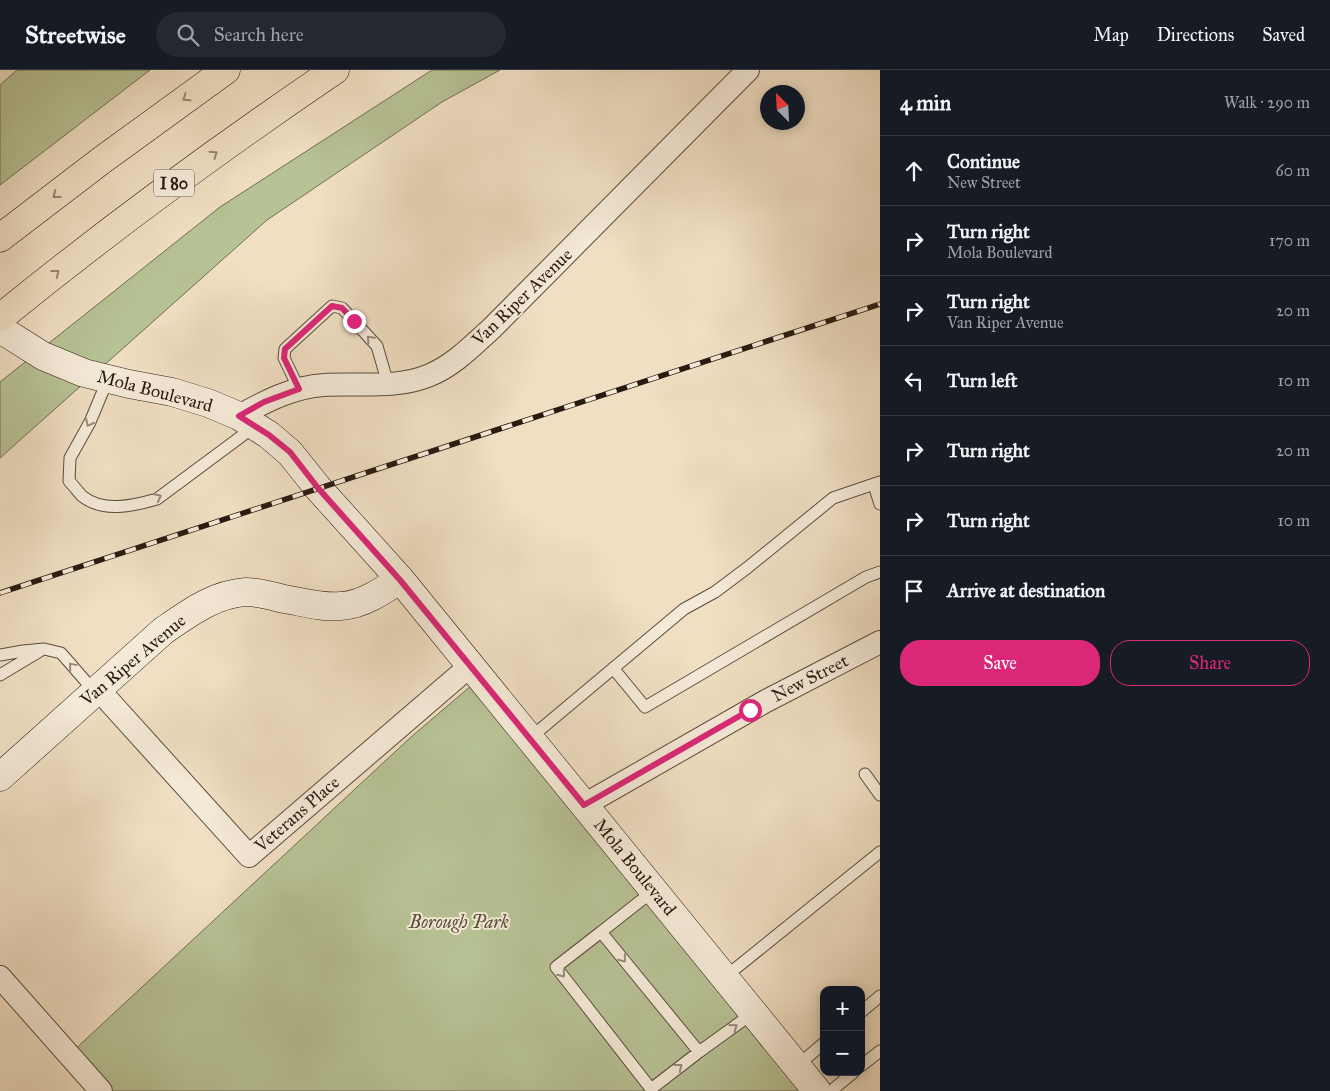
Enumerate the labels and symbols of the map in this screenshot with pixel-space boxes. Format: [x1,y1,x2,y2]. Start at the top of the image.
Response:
north arrow [760,85,805,130]
one-way arrow [182,92,192,101]
one-way arrow [208,152,217,160]
road number: I 80 [154,170,194,196]
one-way arrow [53,189,62,197]
street label: Van Riper Avenue [466,244,577,351]
one-way arrow [50,270,59,278]
route end [343,310,366,333]
one-way arrow [367,336,376,345]
street label: Mola Boulevard [95,365,215,417]
one-way arrow [85,418,95,427]
one-way arrow [152,493,161,503]
street label: Van Riper Avenue [75,609,190,711]
street label: New Street [768,649,852,707]
one-way arrow [68,662,77,671]
route start [739,699,762,722]
street label: Veterans Place [249,771,344,857]
street label: Mola Boulevard [589,814,681,920]
park label: Borough Park [408,911,509,933]
one-way arrow [618,953,626,962]
one-way arrow [557,969,566,978]
one-way arrow [728,1024,737,1032]
one-way arrow [673,1065,682,1073]

